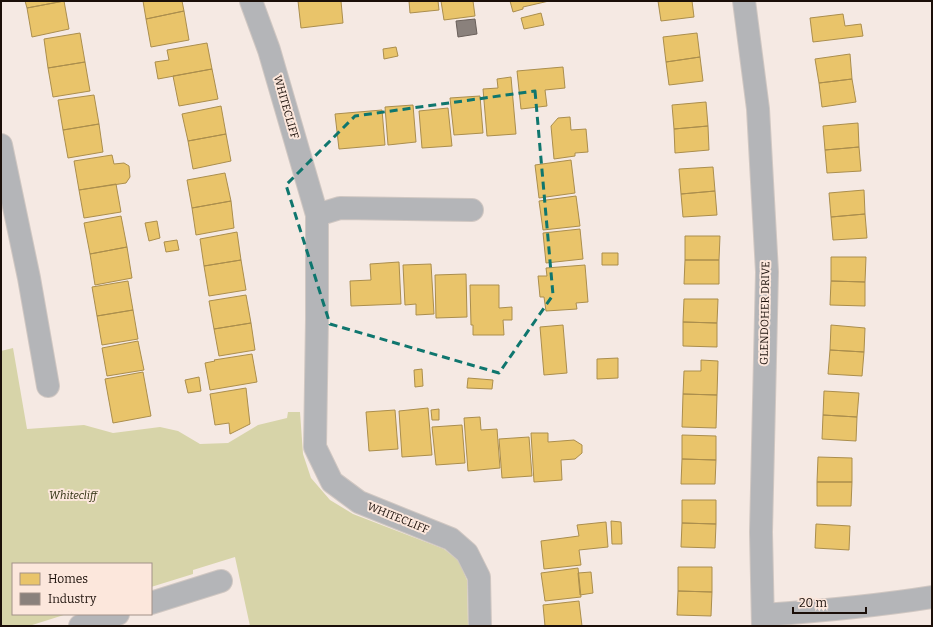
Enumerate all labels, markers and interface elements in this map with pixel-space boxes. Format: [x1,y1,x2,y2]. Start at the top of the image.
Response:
street label: WHITECLIFF [271,74,301,140]
street label: GLENDOHER DRIVE [758,261,772,365]
park label: Whitecliff [49,489,99,502]
street label: WHITECLIFF [365,500,431,536]
legend [12,563,152,615]
text: Homes [48,572,88,586]
scale bar [793,589,866,615]
text: Industry [48,592,97,606]
text: 20 m [799,596,828,610]

